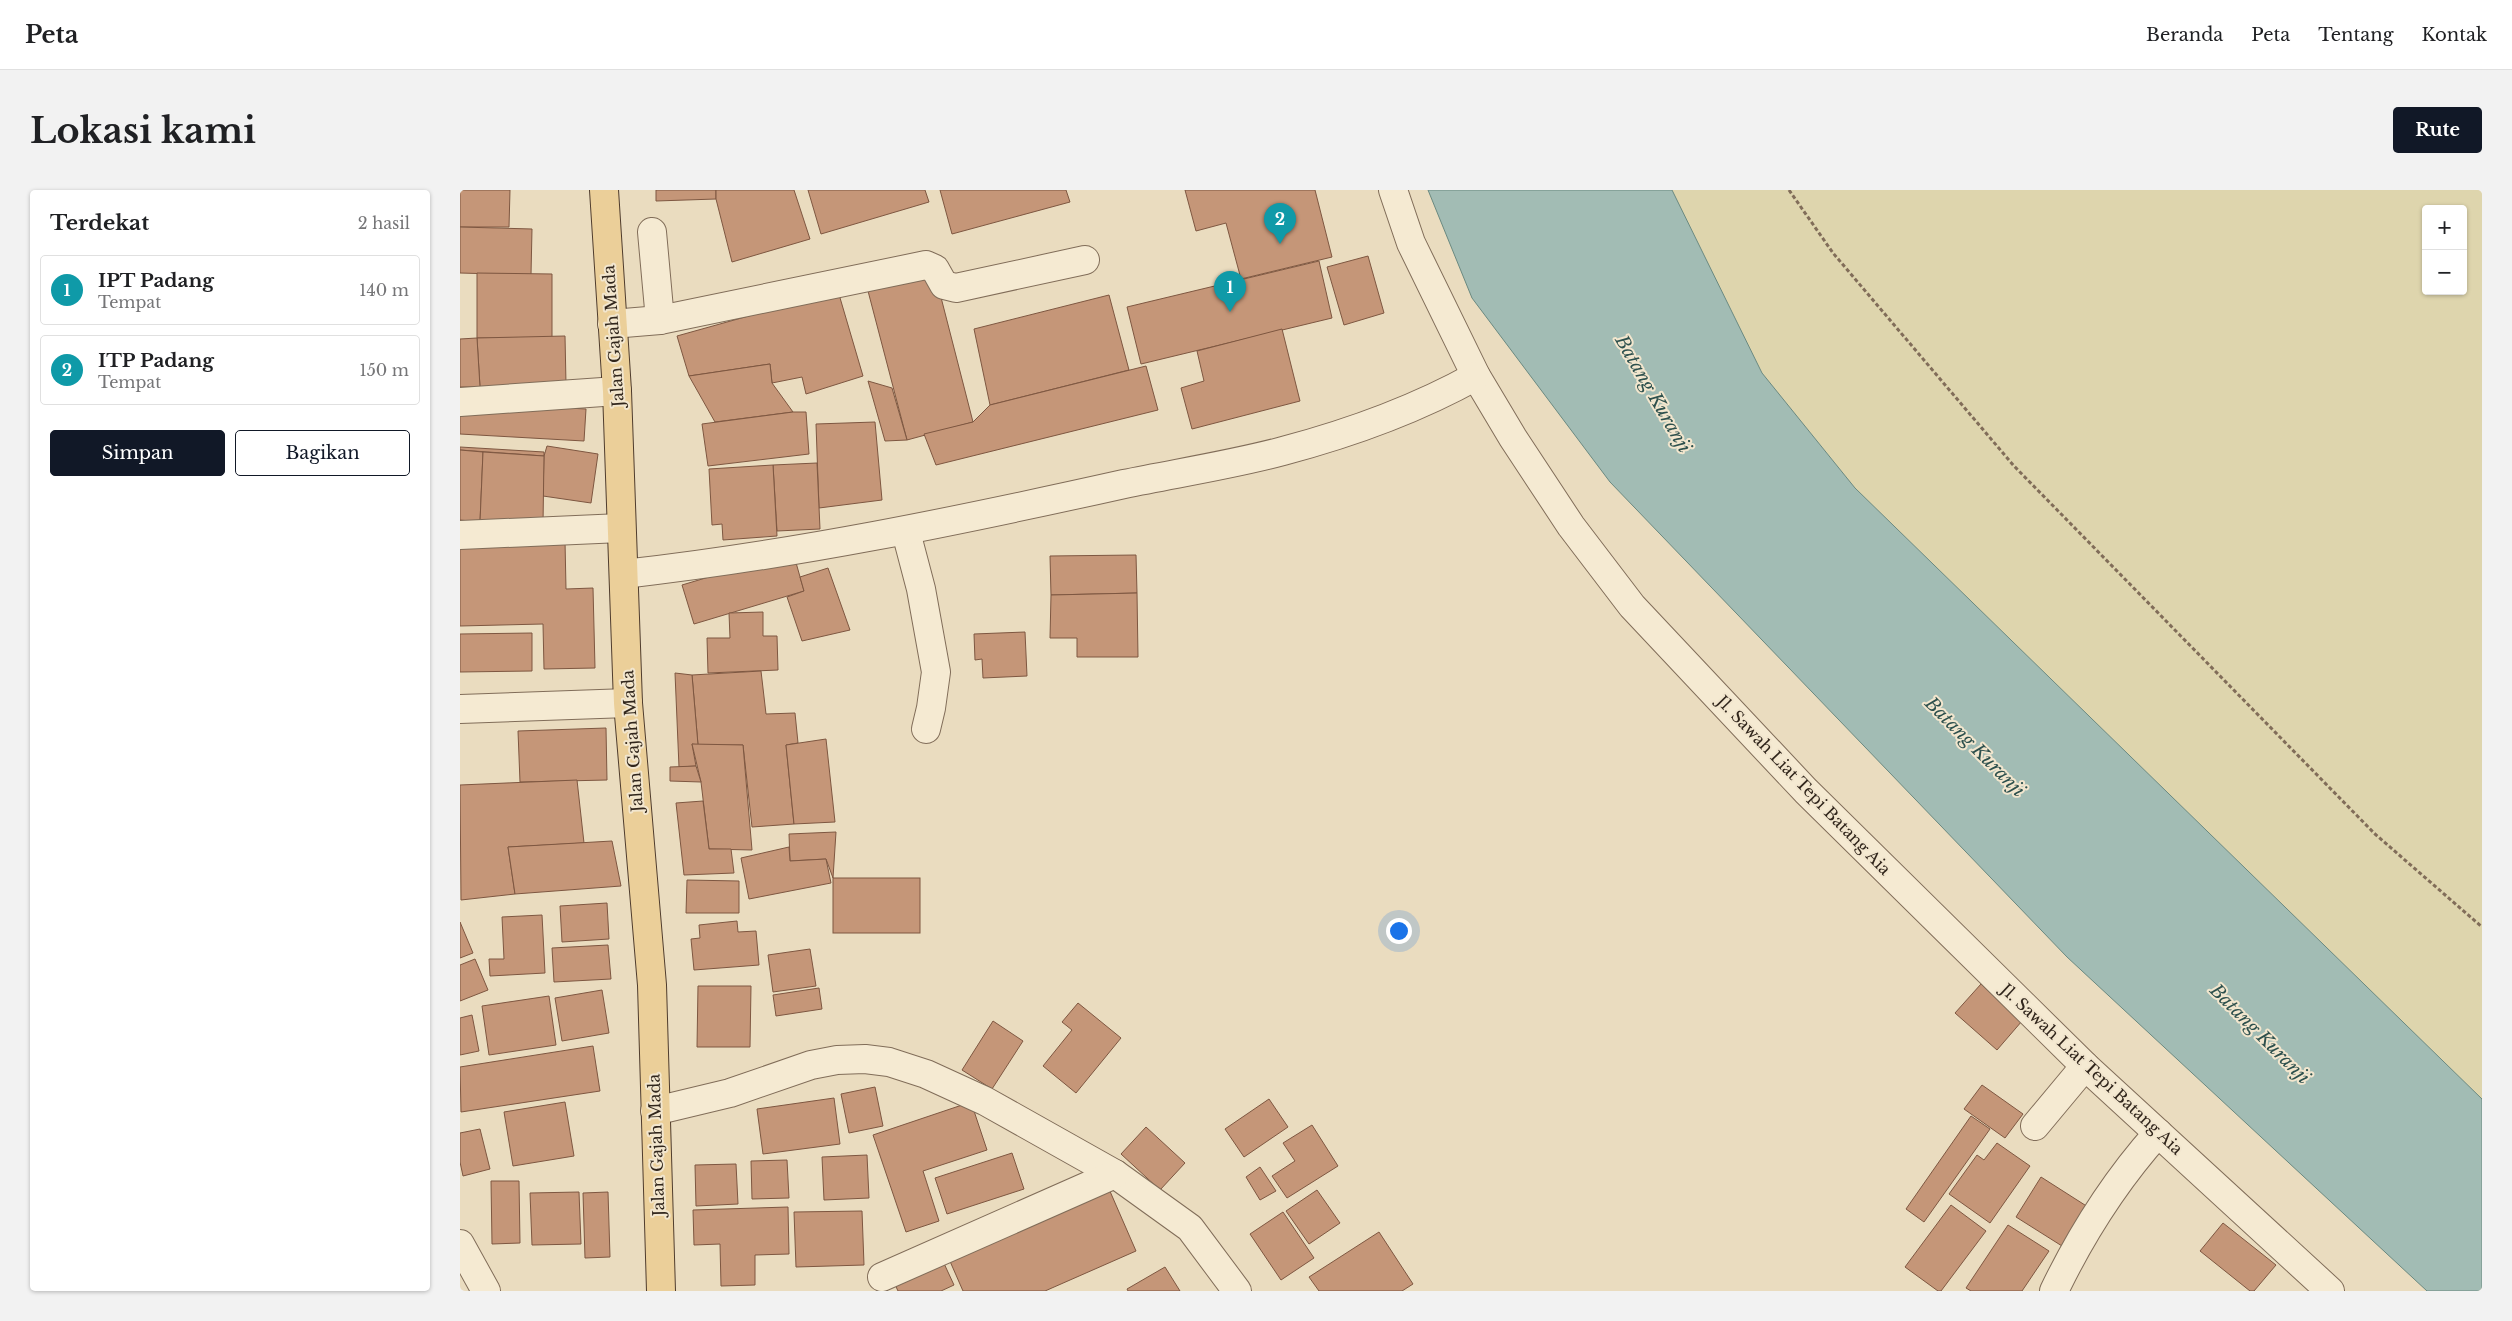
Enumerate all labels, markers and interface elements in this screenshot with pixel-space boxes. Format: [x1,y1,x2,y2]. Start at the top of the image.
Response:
text: Peta [25,20,79,49]
text: Beranda [2146,24,2223,46]
text: Peta [2251,24,2290,46]
text: Tentang [2318,24,2393,46]
text: Kontak [2421,24,2487,46]
button: Rute [2393,107,2482,153]
text: Lokasi kami [30,109,256,152]
pin: 2 [1264,203,1296,244]
map controls [2422,205,2467,295]
button: + [2422,205,2467,250]
text: Terdekat [50,210,149,236]
text: 2 hasil [358,213,410,233]
button: − [2422,250,2467,295]
street label: Jalan Gajah Mada [598,264,628,410]
text: IPT Padang [98,269,214,292]
pin: 1 [1214,271,1246,312]
text: 1 [64,280,70,300]
text: 140 m [359,280,409,300]
text: Tempat [98,292,161,312]
water label: Batang Kuranji [1610,330,1696,457]
text: ITP Padang [98,349,214,372]
text: 2 [62,360,72,380]
text: 150 m [360,360,409,380]
text: Tempat [98,372,161,392]
button: Simpan [50,430,225,476]
button: Bagikan [235,430,410,476]
street label: Jalan Gajah Mada [617,669,647,815]
street label: Jl. Sawah Liat Tepi Batang Aia [1712,690,1895,879]
water label: Batang Kuranji [1920,692,2030,802]
your location [1386,918,1412,944]
street label: Jl. Sawah Liat Tepi Batang Aia [1995,978,2187,1159]
water label: Batang Kuranji [2205,979,2315,1089]
street label: Jalan Gajah Mada [644,1073,669,1219]

